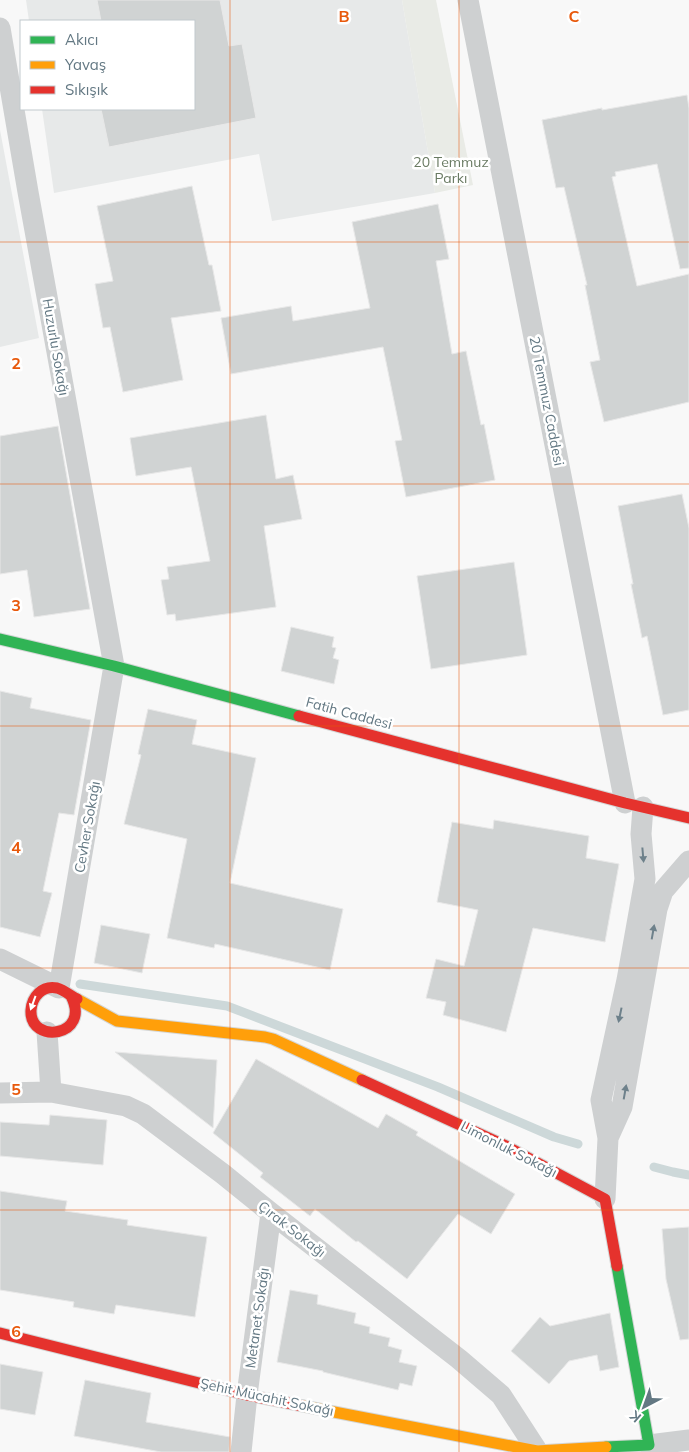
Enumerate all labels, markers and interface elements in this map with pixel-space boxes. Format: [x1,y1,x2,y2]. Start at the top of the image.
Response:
text: B [338,6,350,26]
text: C [569,6,580,26]
legend [20,20,195,110]
text: Akıcı [65,30,98,49]
text: Yavaş [64,55,106,74]
text: Sıkışık [65,80,108,99]
park label: 20 Temmuz Parkı [413,153,489,187]
street label: Huzurlu Sokağı [39,297,73,397]
street label: 20 Temmuz Caddesi [526,335,568,467]
text: 2 [11,353,21,373]
text: 3 [11,595,21,615]
street label: Fatih Caddesi [304,693,394,733]
street label: Cevher Sokağı [70,780,104,874]
text: 4 [11,837,21,857]
one-way arrow [640,848,648,864]
one-way arrow [649,924,657,940]
one-way arrow [29,996,37,1011]
one-way arrow [615,1008,623,1024]
text: 5 [11,1079,21,1099]
one-way arrow [621,1084,629,1100]
street label: Limonluk Sokağı [458,1117,560,1181]
street label: Çırak Sokağı [254,1197,330,1261]
street label: Metanet Sokağı [241,1267,273,1369]
text: 6 [11,1321,21,1341]
street label: Şehit Mücahit Sokağı [199,1374,335,1420]
north arrow [619,1382,669,1432]
text: K [626,1407,645,1427]

